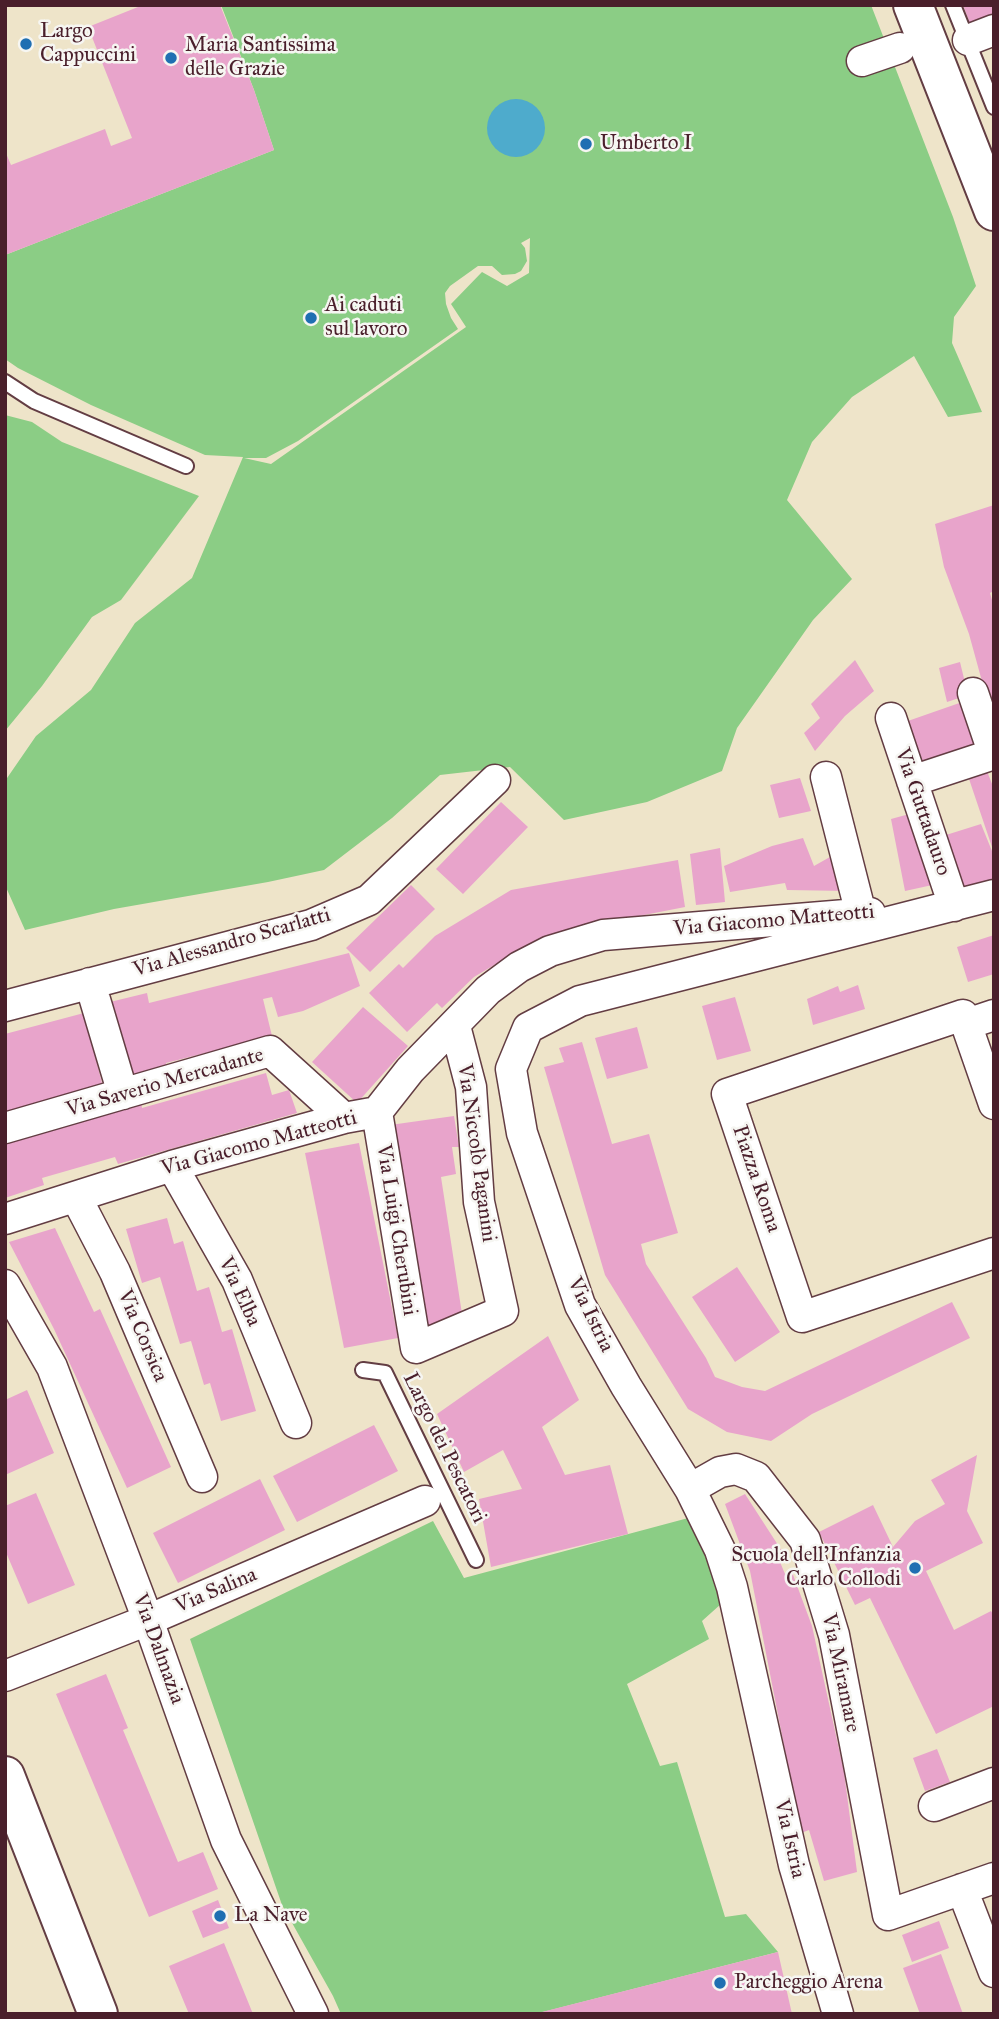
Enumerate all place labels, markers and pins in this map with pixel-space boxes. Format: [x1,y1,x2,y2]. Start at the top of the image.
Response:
place label: Largo Cappuccini [40,19,136,69]
place label: Maria Santissima delle Grazie [185,33,336,83]
marker: Largo Cappuccini [18,36,34,52]
marker: Maria Santissima delle Grazie [163,50,179,66]
place label: Umberto I [600,131,692,157]
marker: Umberto I [578,136,594,152]
place label: Ai caduti sul lavoro [325,293,408,343]
marker: Ai caduti sul lavoro [303,310,319,326]
place label: Scuola dell'Infanzia Carlo Collodi [731,1543,901,1593]
marker: Scuola dell'Infanzia Carlo Collodi [907,1560,923,1576]
place label: La Nave [234,1903,307,1929]
marker: La Nave [212,1908,228,1924]
place label: Parcheggio Arena [734,1970,883,1996]
marker: Parcheggio Arena [712,1975,728,1991]

